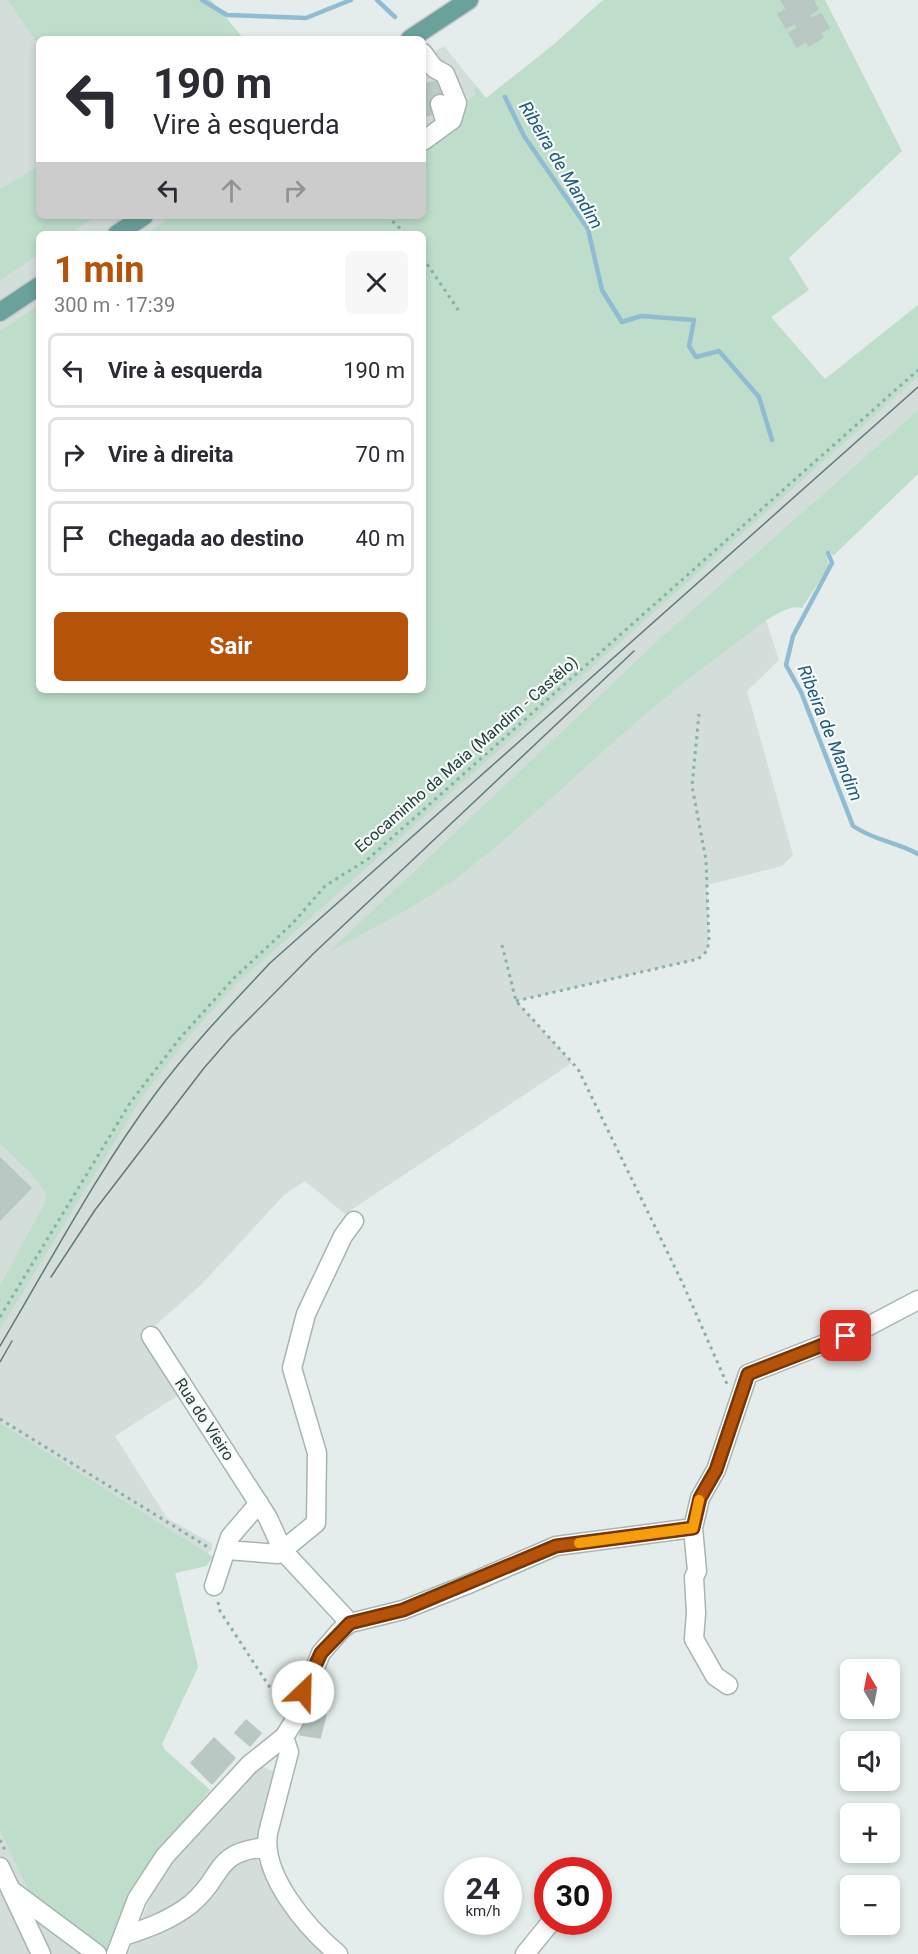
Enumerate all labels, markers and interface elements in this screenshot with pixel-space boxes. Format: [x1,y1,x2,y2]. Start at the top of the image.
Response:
text: 190 m [153,59,272,108]
icon: left [54,60,132,138]
water label: Ribeira de Mandim [515,97,608,232]
text: Vire à esquerda [153,109,340,141]
icon: left [152,174,185,207]
icon: ahead [215,174,248,207]
icon: right [278,174,311,207]
text: 1 min [54,249,145,291]
button: close [345,251,408,314]
text: 300 m · 17:39 [54,293,175,317]
icon: left [57,354,90,387]
text: Vire à esquerda [108,358,262,383]
text: 190 m [343,358,405,383]
icon: right [57,438,90,471]
text: Vire à direita [108,442,234,467]
text: 70 m [356,442,405,467]
icon: arrive [57,522,90,555]
text: Chegada ao destino [108,526,304,551]
text: 40 m [356,526,405,551]
button: Sair [54,612,408,681]
street label: Ecocaminho da Maia (Mandim - Castêlo) [351,652,582,856]
water label: Ribeira de Mandim [794,662,867,804]
pin [820,1310,871,1361]
icon: arrive [829,1319,862,1352]
street label: Rua do Vieiro [171,1375,238,1464]
north arrow [840,1659,900,1719]
map controls [840,1659,900,1935]
position arrow [271,1660,335,1724]
button: sound [840,1731,900,1791]
button: + [840,1803,900,1863]
speed limit sign: 30 [534,1857,612,1935]
text: 24 [466,1871,500,1906]
button: − [840,1875,900,1935]
text: km/h [465,1902,501,1920]

